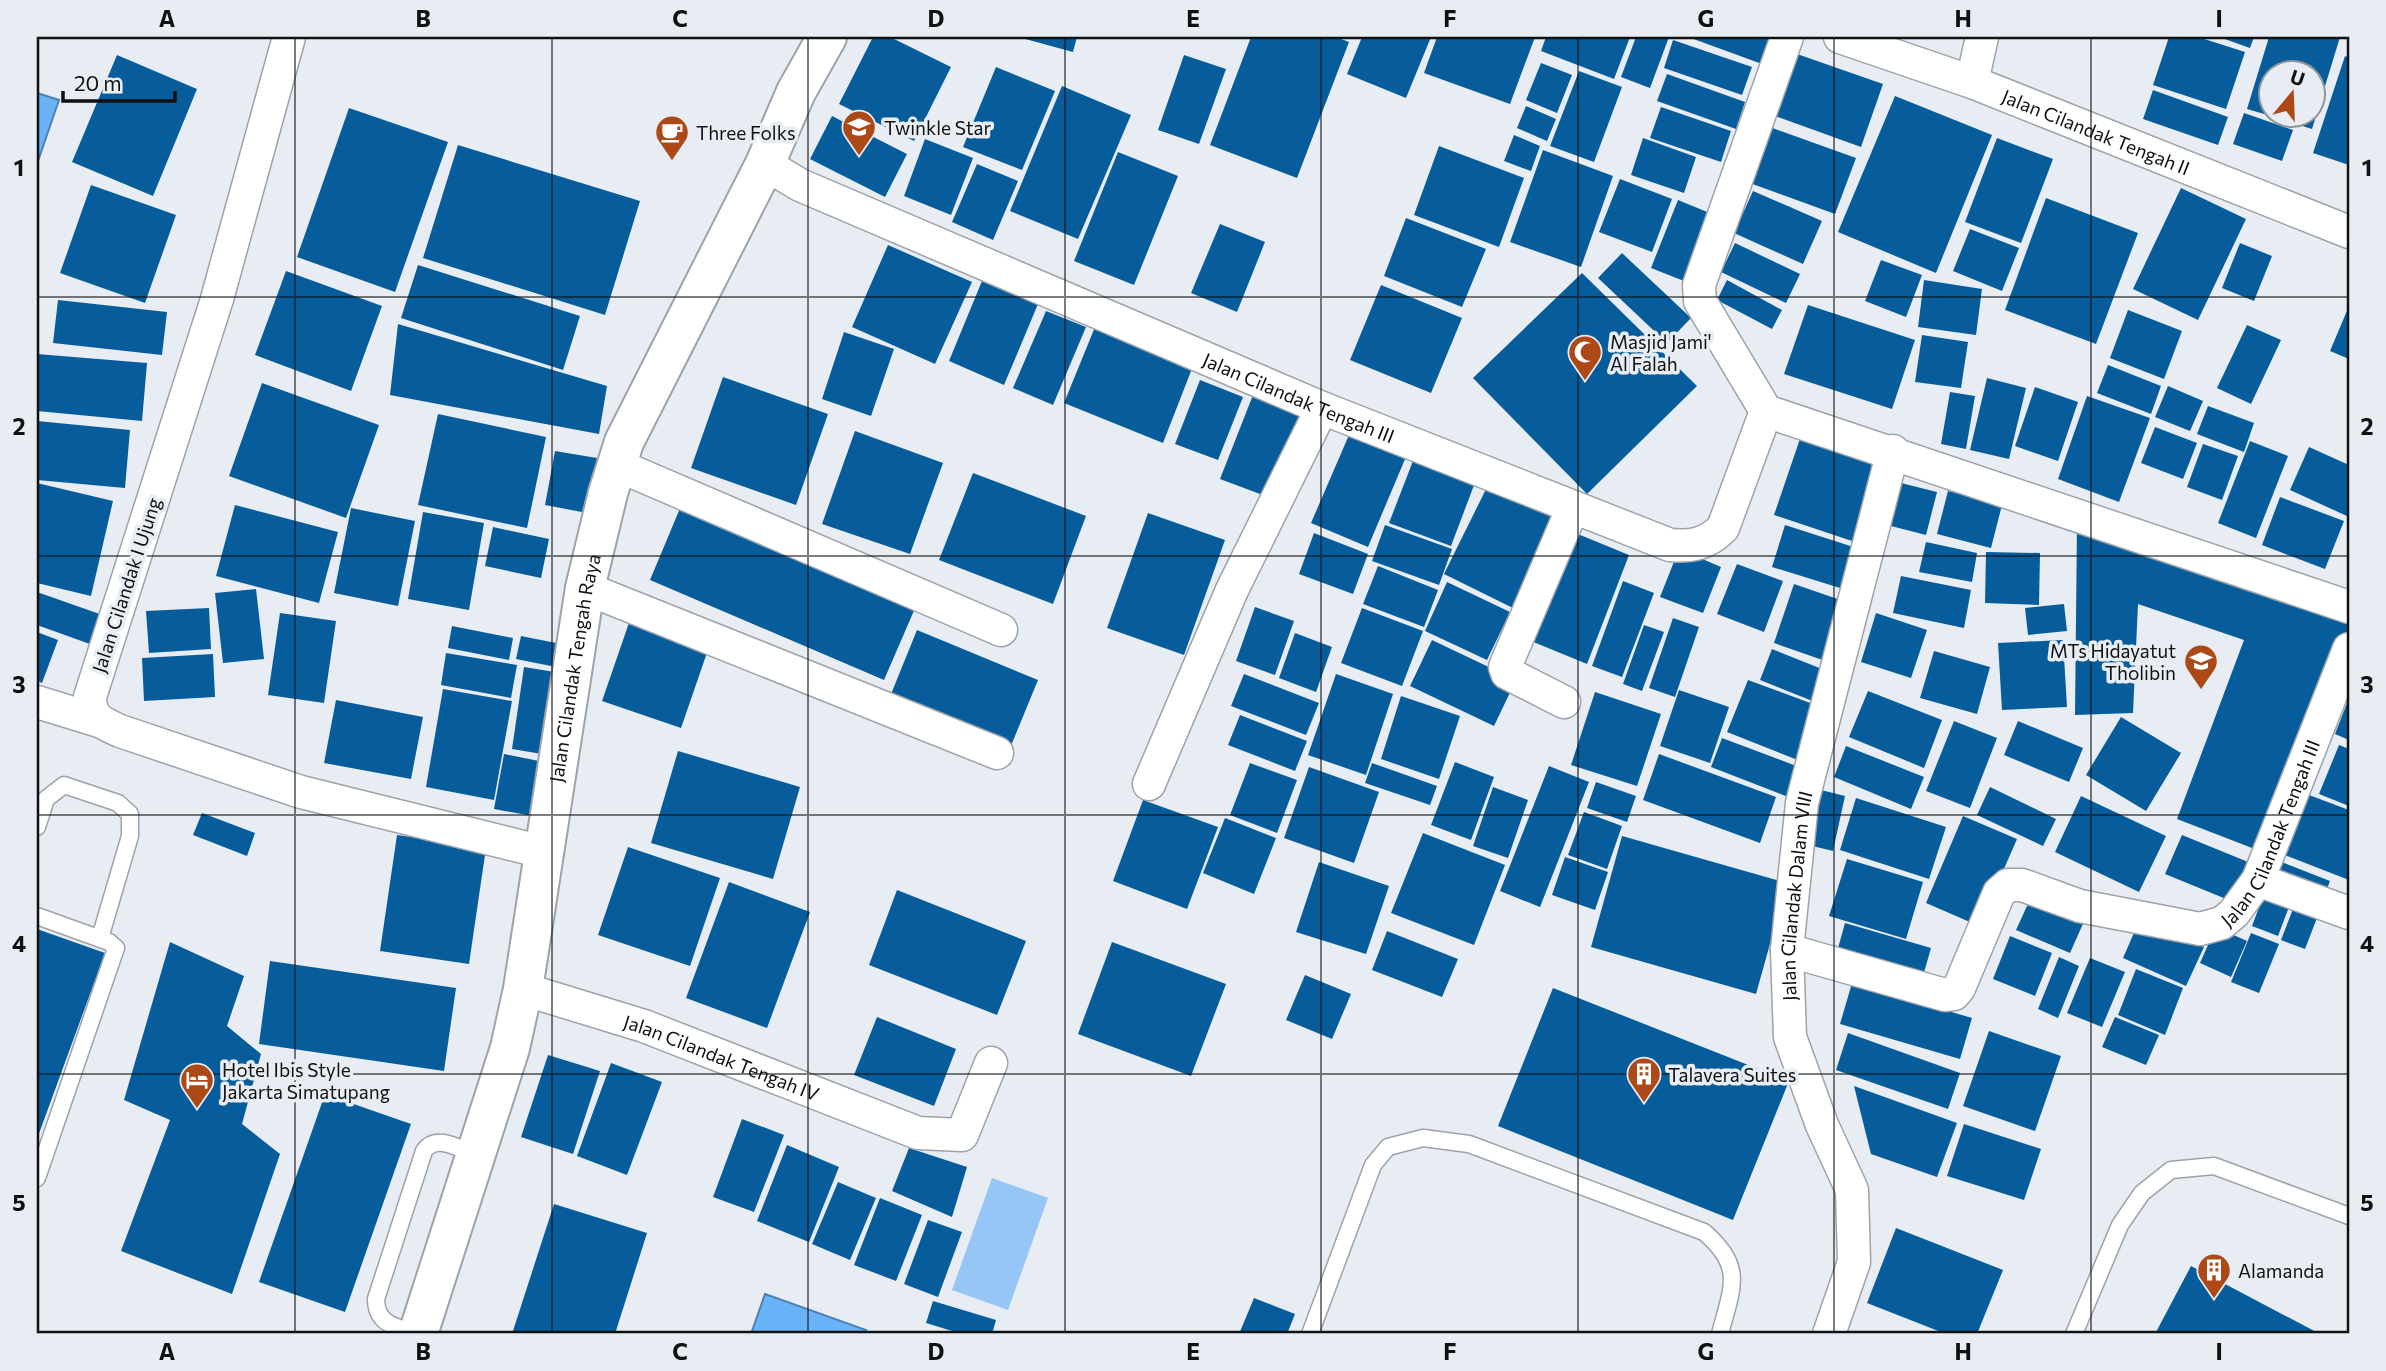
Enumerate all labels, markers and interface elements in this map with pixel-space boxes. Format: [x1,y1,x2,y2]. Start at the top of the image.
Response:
text: A [159,4,176,32]
text: B [415,4,431,32]
text: C [672,4,688,32]
text: D [928,4,945,32]
text: E [1186,4,1200,32]
text: F [1443,4,1457,32]
text: G [1698,4,1714,32]
text: H [1954,4,1972,32]
text: I [2215,4,2223,32]
scale bar [63,60,175,104]
north arrow [2256,60,2326,130]
text: U [2287,64,2308,91]
text: 20 m [74,70,122,95]
street label: Jalan Cilandak Tengah II [1999,84,2193,179]
school or university icon: Twinkle Star [840,108,878,157]
cafe icon: Three Folks [653,113,691,162]
place label: Twinkle Star [884,116,991,139]
place label: Three Folks [696,121,796,144]
text: 1 [14,153,24,181]
text: 1 [2362,153,2372,181]
place label: Masjid Jami' Al Falah [1610,330,1712,375]
mosque icon: Masjid Jami' Al Falah [1566,333,1604,382]
street label: Jalan Cilandak Tengah III [1200,347,1398,447]
text: 2 [12,412,26,440]
text: 2 [2360,412,2374,440]
street label: Jalan Cilandak I Ujung [87,495,165,675]
street label: Jalan Cilandak Tengah Raya [544,551,604,784]
place label: MTs Hidayatut Tholibin [2050,639,2176,684]
school or university icon: MTs Hidayatut Tholibin [2182,642,2220,691]
text: 3 [12,670,26,698]
text: 3 [2360,670,2374,698]
street label: Jalan Cilandak Tengah III [2216,736,2324,931]
street label: Jalan Cilandak Dalam VIII [1775,788,1816,1001]
text: 4 [12,929,26,957]
text: 4 [2360,929,2374,957]
street label: Jalan Cilandak Tengah IV [621,1009,823,1105]
building icon: Talavera Suites [1625,1055,1663,1104]
place label: Hotel Ibis Style Jakarta Simatupang [222,1058,390,1103]
hotel icon: Hotel Ibis Style Jakarta Simatupang [178,1061,216,1110]
place label: Talavera Suites [1668,1063,1796,1086]
text: 5 [12,1188,26,1216]
text: 5 [2360,1188,2374,1216]
building icon: Alamanda [2195,1251,2233,1300]
place label: Alamanda [2238,1259,2324,1282]
text: A [159,1337,176,1365]
text: B [415,1337,431,1365]
text: C [672,1337,688,1365]
text: D [928,1337,945,1365]
text: E [1186,1337,1200,1365]
text: F [1443,1337,1457,1365]
text: G [1698,1337,1714,1365]
text: H [1954,1337,1972,1365]
text: I [2215,1337,2223,1365]

